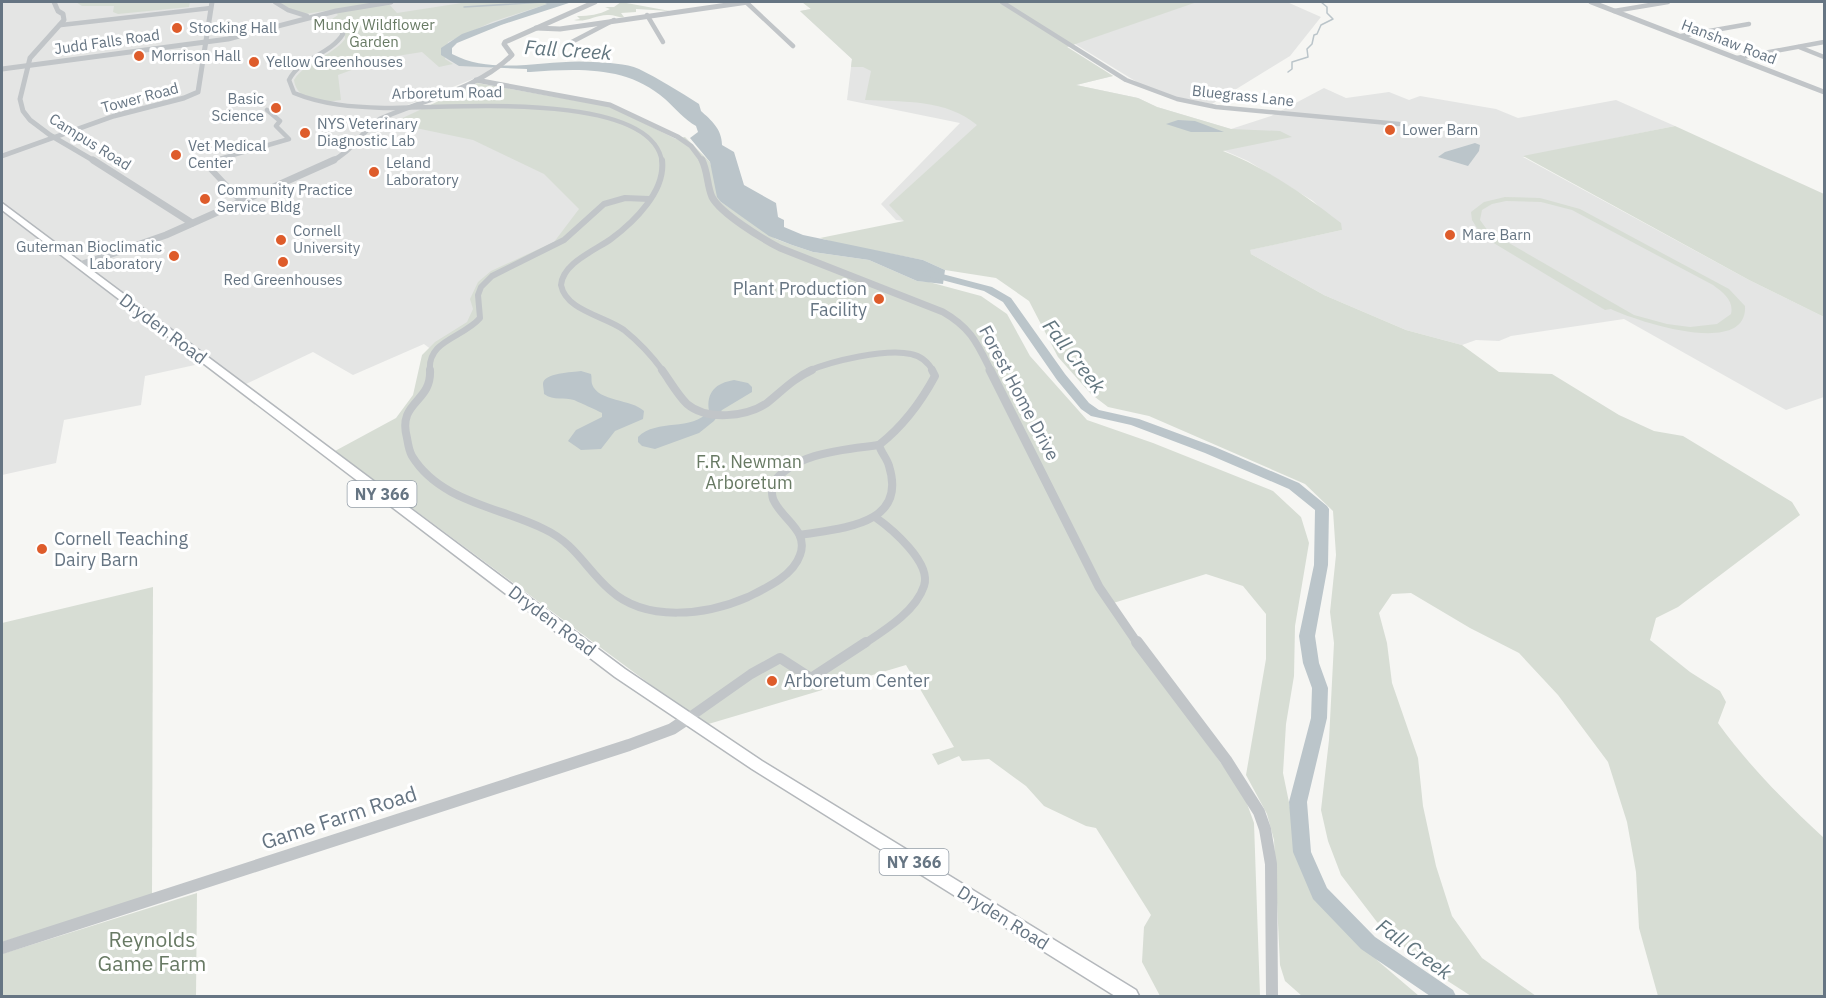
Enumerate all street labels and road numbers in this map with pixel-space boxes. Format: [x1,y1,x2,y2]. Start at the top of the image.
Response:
street label: Hanshaw Road [1679,15,1779,68]
street label: Judd Falls Road [53,25,161,58]
street label: Tower Road [99,78,181,117]
street label: Bluegrass Lane [1191,81,1295,110]
street label: Arboretum Road [391,82,503,103]
street label: Campus Road [46,109,135,174]
street label: Dryden Road [115,288,212,369]
street label: Forest Home Drive [974,321,1065,464]
road number: NY 366 [348,481,416,507]
street label: Dryden Road [504,580,601,661]
street label: Game Farm Road [257,779,420,855]
road number: NY 366 [880,849,948,875]
street label: Dryden Road [953,880,1053,955]

